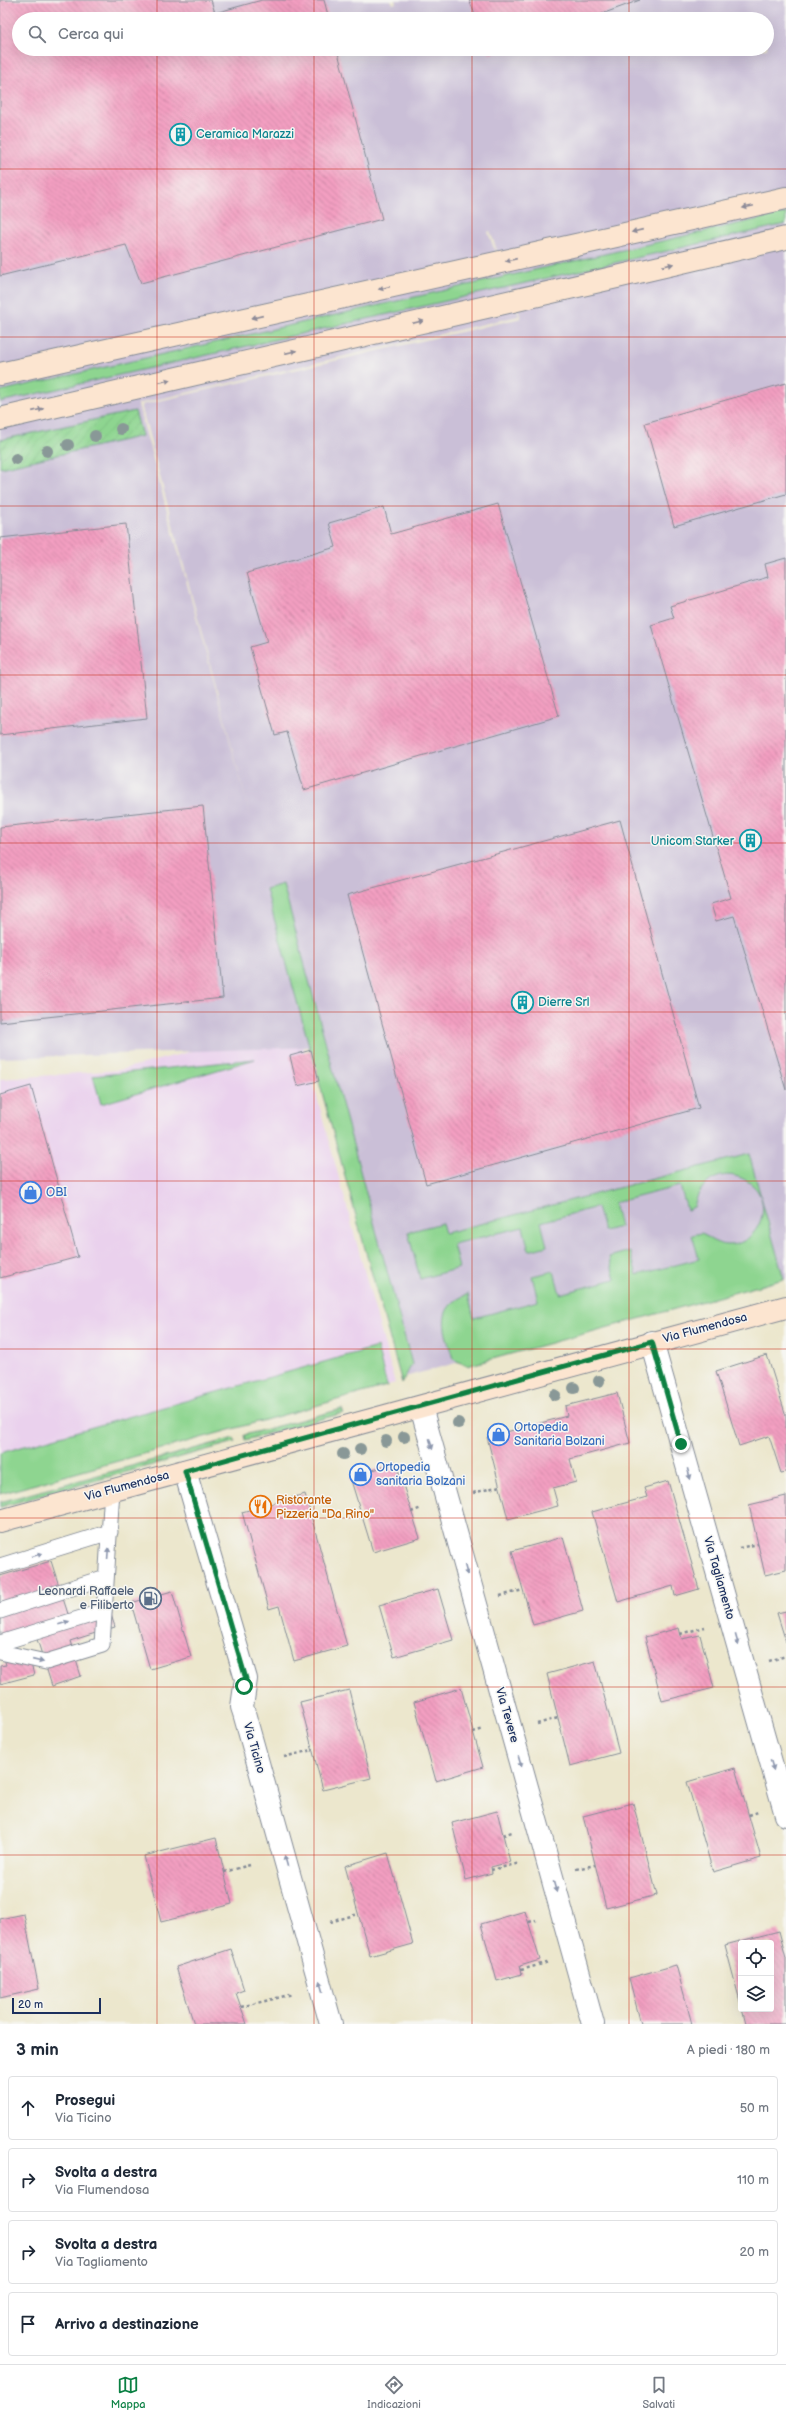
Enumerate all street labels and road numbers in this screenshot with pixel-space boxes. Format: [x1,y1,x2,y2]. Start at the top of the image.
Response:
street label: Via Flumendosa [661,1309,749,1347]
street label: Via Flumendosa [83,1467,171,1505]
street label: Via Tagliamento [700,1535,738,1621]
street label: Via Tevere [492,1686,522,1744]
street label: Via Ticino [240,1721,268,1775]

